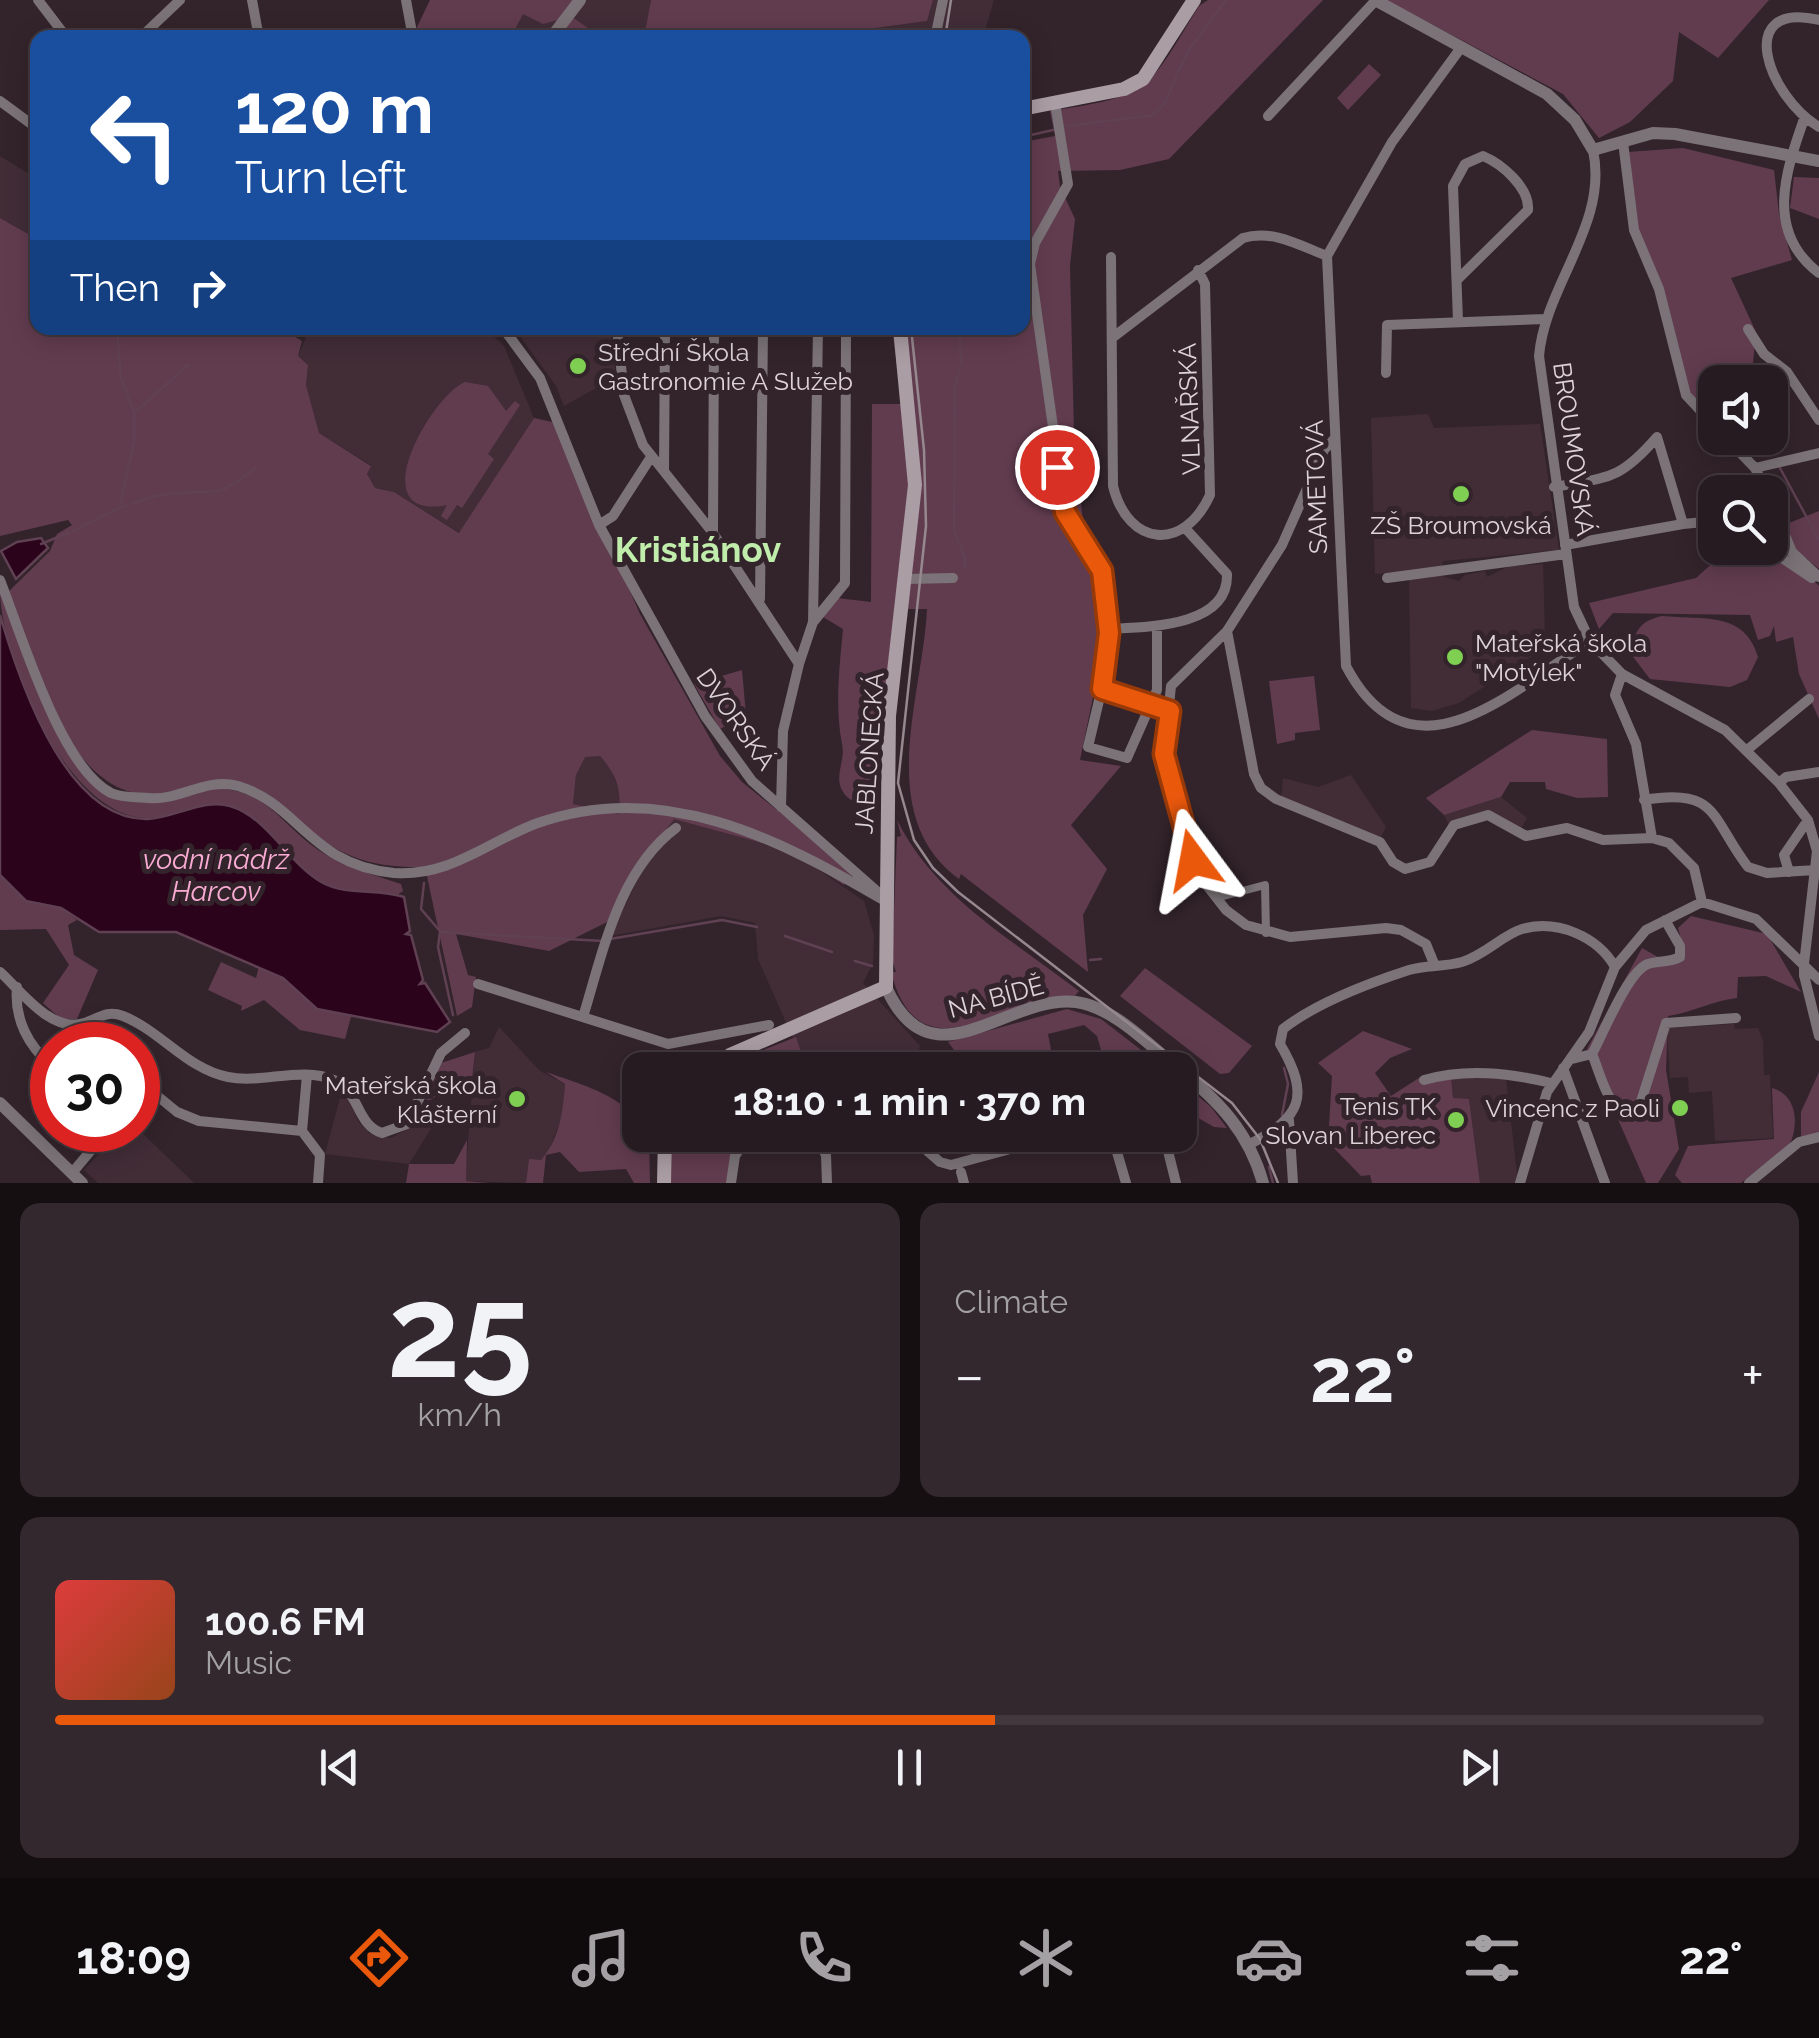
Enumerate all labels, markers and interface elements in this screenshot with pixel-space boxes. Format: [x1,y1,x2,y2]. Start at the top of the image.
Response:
text: 120 m [235,67,434,149]
icon: left [70,70,200,200]
text: Turn left [235,151,407,204]
icon: right [180,260,235,315]
text: Then [70,265,160,310]
place label: Střední Škola Gastronomie A Služeb [598,337,853,396]
street label: VLNAŘSKÁ [1172,342,1206,476]
marker: Střední Škola Gastronomie A Služeb [567,355,589,377]
street label: BROUMOVSKÁ [1547,360,1601,538]
map controls [1698,365,1788,565]
button: sound [1698,365,1788,455]
street label: SAMETOVÁ [1299,419,1333,555]
pin [1015,425,1100,510]
icon: arrive [1030,440,1085,495]
button: search [1698,475,1788,565]
marker: ZŠ Broumovská [1450,483,1472,505]
place label: ZŠ Broumovská [1370,510,1552,540]
district label: Kristiánov [615,529,781,570]
place label: Mateřská škola "Motýlek" [1475,628,1647,687]
marker: Mateřská škola "Motýlek" [1444,646,1466,668]
street label: DVORSKÁ [690,663,782,776]
street label: JABLONECKÁ [848,671,890,835]
position arrow [1141,808,1245,912]
water label: vodní nádrž Harcov [143,843,290,908]
street label: NA BÍDĚ [945,970,1047,1024]
speed limit sign: 30 [30,1022,160,1152]
place label: Mateřská škola Klášterní [325,1070,498,1129]
text: 18:10 · 1 min · 370 m [733,1079,1086,1124]
marker: Mateřská škola Klášterní [506,1088,528,1110]
place label: Tenis TK Slovan Liberec [1265,1091,1437,1150]
place label: Vincenc z Paoli [1485,1093,1660,1123]
marker: Vincenc z Paoli [1669,1097,1691,1119]
marker: Tenis TK Slovan Liberec [1445,1109,1467,1131]
text: 25 [387,1255,532,1407]
text: Climate [955,1283,1068,1320]
text: 22° [1310,1331,1415,1420]
text: − [955,1343,984,1408]
text: + [1741,1343,1764,1408]
text: km/h [418,1396,502,1433]
text: 100.6 FM [205,1599,366,1644]
text: Music [205,1644,292,1681]
icon: previous [312,1740,367,1795]
icon: pause [882,1740,937,1795]
icon: next [1452,1740,1507,1795]
icon: directions [344,1923,414,1993]
icon: music [566,1923,636,1993]
icon: phone [789,1923,859,1993]
icon: climate [1011,1923,1081,1993]
icon: car [1234,1923,1304,1993]
icon: filters [1457,1923,1527,1993]
text: 18:09 [76,1932,191,1985]
text: 22° [1679,1932,1743,1985]

